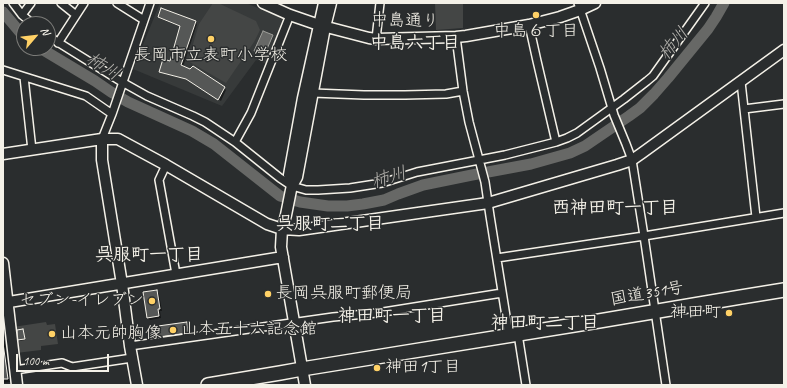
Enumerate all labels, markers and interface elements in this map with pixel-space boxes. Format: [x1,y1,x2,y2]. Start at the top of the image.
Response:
street label: 中島通り [371,10,439,32]
marker: 中島６丁目 [531,10,541,20]
north arrow [16,16,56,56]
place label: 中島６丁目 [494,22,578,42]
water label: 柿川 [654,23,694,65]
text: N [38,25,53,37]
district label: 中島六丁目 [370,32,460,54]
marker: 長岡市立表町小学校 [206,34,216,44]
place label: 長岡市立表町小学校 [135,46,287,66]
water label: 柿川 [82,48,124,86]
water label: 柿川 [369,162,409,194]
district label: 西神田町一丁目 [552,197,678,219]
district label: 呉服町二丁目 [276,213,384,235]
district label: 呉服町一丁目 [95,244,203,266]
street label: 国道351号 [609,278,685,310]
place label: 長岡呉服町郵便局 [276,284,412,304]
marker: 長岡呉服町郵便局 [263,289,273,299]
place label: セブン-イレブン [19,291,144,311]
marker: セブン-イレブン [147,296,157,306]
place label: 神田町 [670,303,721,323]
district label: 神田町一丁目 [338,305,446,327]
marker: 神田町 [724,308,734,318]
district label: 神田町二丁目 [491,312,599,334]
place label: 山本五十六記念館 [181,320,317,340]
place label: 山本元帥胸像 [60,324,162,344]
marker: 山本五十六記念館 [168,325,178,335]
marker: 山本元帥胸像 [47,329,57,339]
scale bar [18,346,111,372]
text: 100 m [23,353,49,369]
place label: 神田1丁目 [385,358,461,378]
marker: 神田1丁目 [372,363,382,373]

